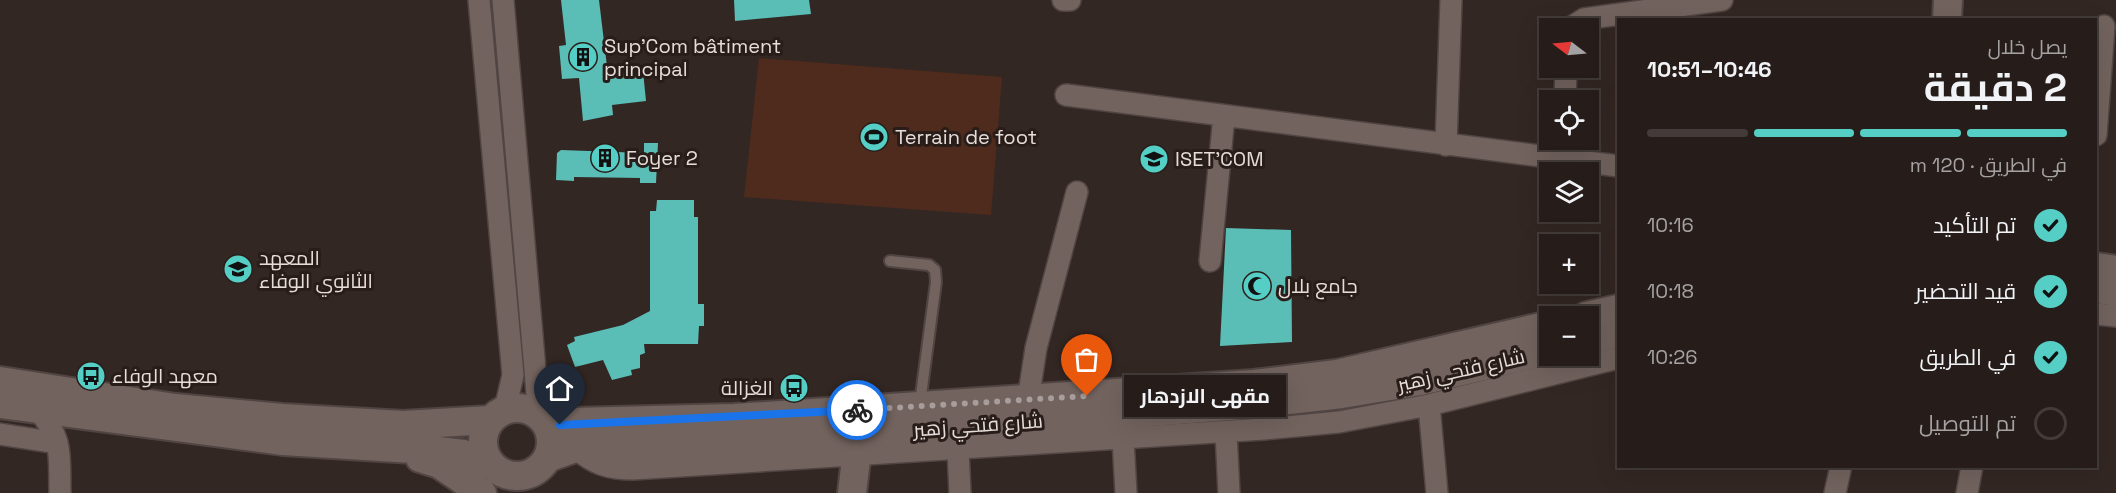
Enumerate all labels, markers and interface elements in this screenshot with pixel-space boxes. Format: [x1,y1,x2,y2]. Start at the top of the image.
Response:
north arrow [1539,18,1599,78]
map controls [1539,18,1599,366]
place label: Sup'Com bâtiment principal [604,33,781,82]
text: يصل خلال [1988,34,2067,60]
building icon: Sup'Com bâtiment principal [567,41,599,73]
text: 10:46–10:51 [1647,55,1772,83]
text: 2 دقيقة [1924,63,2067,112]
button: locate [1539,90,1599,150]
sports icon: Terrain de foot [858,121,890,153]
place label: Terrain de foot [895,124,1037,150]
building icon: Foyer 2 [589,142,621,174]
school or university icon: ISET'COM [1138,143,1170,175]
place label: Foyer 2 [626,145,698,171]
place label: ISET'COM [1175,146,1264,172]
text: في الطريق · 120 m [1910,152,2067,178]
button: layers [1539,162,1599,222]
icon: check [2034,209,2067,242]
text: تم التأكيد [1933,211,2016,239]
text: 10:16 [1647,212,1694,238]
button: + [1539,234,1599,294]
place label: المعهد الثانوي الوفاء [259,245,373,297]
school or university icon: المعهد الثانوي الوفاء [222,253,254,285]
mosque icon: جامع بلال [1241,270,1273,302]
place label: جامع بلال [1278,273,1358,300]
icon: check [2034,275,2067,308]
text: قيد التحضير [1915,277,2016,305]
text: 10:18 [1647,278,1694,304]
button: − [1539,306,1599,366]
pin [1061,334,1112,396]
icon: check [2034,341,2067,374]
icon: bag [1070,343,1103,376]
street label: شارع فتحي زهير [1394,343,1528,400]
text: في الطريق [1920,343,2016,371]
text: 10:26 [1647,344,1698,370]
bus stop icon: معهد الوفاء [75,360,107,392]
place label: معهد الوفاء [112,363,218,389]
pin [534,363,585,425]
icon: home [543,372,576,405]
bus stop icon: الغزالة [778,372,810,404]
place label: الغزالة [721,375,773,401]
callout: مقهى الازدهار [1123,375,1285,417]
courier [827,380,887,440]
text: مقهى الازدهار [1140,383,1270,409]
icon: bike [841,394,874,427]
street label: شارع فتحي زهير [911,408,1044,446]
text: تم التوصيل [1919,409,2016,437]

